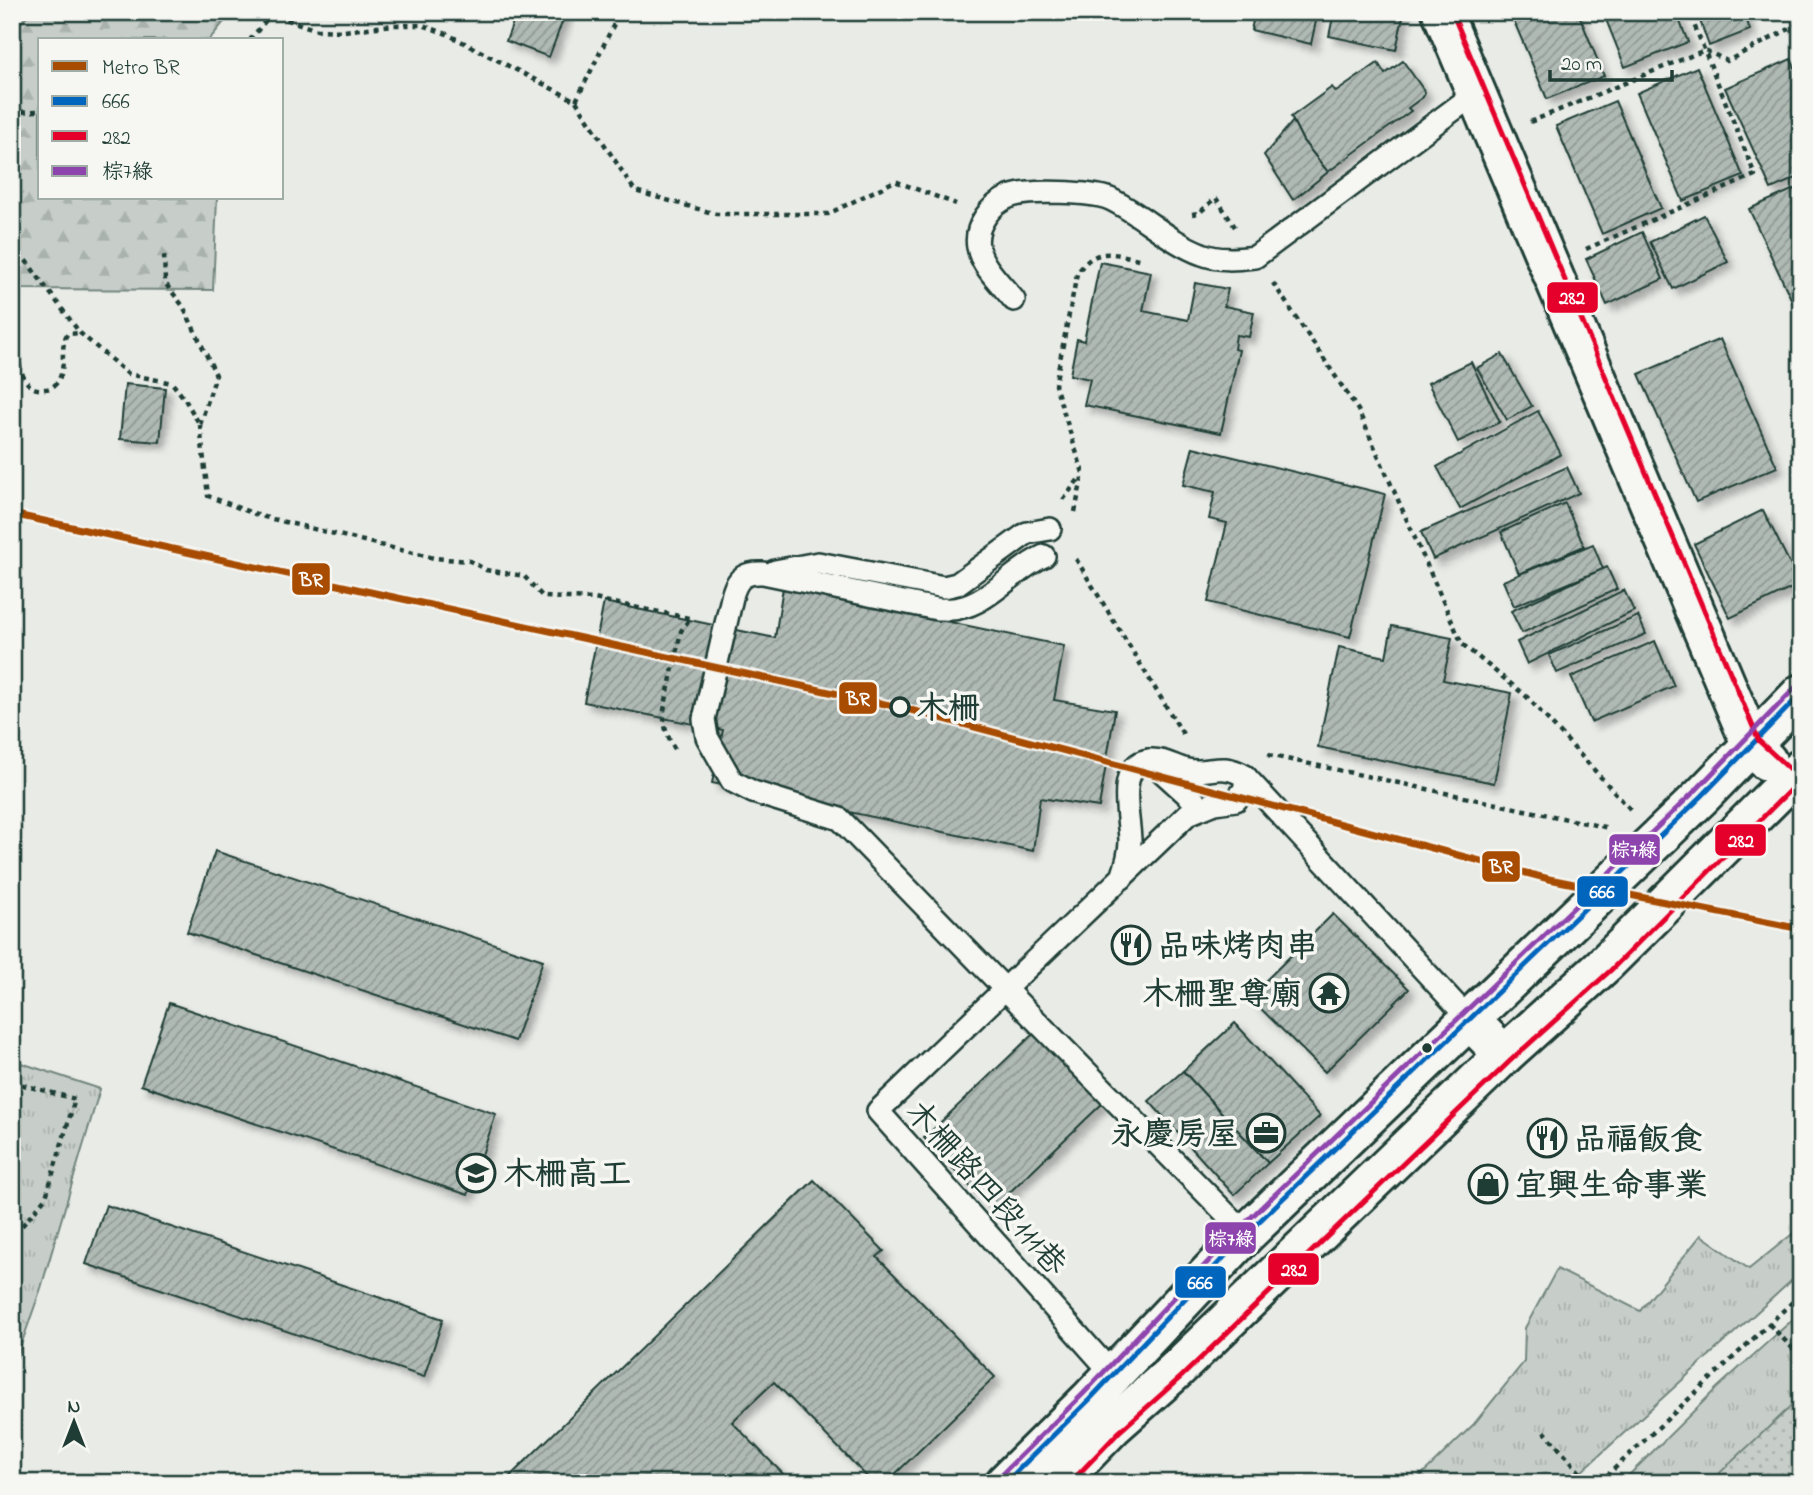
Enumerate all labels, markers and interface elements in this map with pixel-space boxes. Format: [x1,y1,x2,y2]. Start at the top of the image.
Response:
legend [38,38,284,200]
scale bar [1550,38,1673,82]
text: 20 m [1561,50,1602,80]
text: Metro BR [102,54,180,84]
text: 666 [102,88,130,118]
text: 282 [102,124,131,154]
text: 棕7綠 [102,158,153,188]
line badge: 282 [1546,281,1599,314]
text: 282 [1558,286,1586,313]
line badge: BR [291,562,331,596]
text: BR [298,568,323,595]
line badge: BR [838,681,878,715]
text: BR [845,687,870,714]
place label: 木柵 [916,687,980,734]
marker: 木柵 [890,697,910,717]
line badge: 282 [1714,823,1767,857]
text: 282 [1727,829,1755,856]
line badge: 棕7綠 [1608,833,1661,866]
text: 棕7綠 [1611,838,1658,865]
line badge: BR [1481,850,1521,883]
text: BR [1488,855,1513,882]
line badge: 666 [1576,875,1629,908]
text: 666 [1589,880,1615,907]
restaurant icon: 品味烤肉串 [1110,924,1152,966]
place label: 品味烤肉串 [1158,925,1318,972]
temple icon: 木柵聖尊廟 [1308,972,1350,1014]
place label: 木柵聖尊廟 [1142,973,1302,1020]
unlabelled marker [1420,1041,1434,1055]
street label: 木柵路四段111巷 [892,1091,1076,1288]
office icon: 永慶房屋 [1245,1112,1287,1154]
place label: 永慶房屋 [1111,1113,1239,1160]
restaurant icon: 品福飯食 [1526,1117,1568,1159]
place label: 品福飯食 [1574,1118,1702,1165]
school or university icon: 木柵高工 [455,1152,497,1194]
place label: 木柵高工 [503,1153,631,1200]
shop icon: 宜興生命事業 [1467,1163,1509,1205]
place label: 宜興生命事業 [1515,1164,1707,1211]
line badge: 棕7綠 [1204,1221,1257,1255]
text: 棕7綠 [1208,1227,1255,1254]
line badge: 282 [1267,1252,1320,1286]
text: 282 [1280,1258,1308,1285]
line badge: 666 [1174,1265,1227,1299]
text: 666 [1187,1271,1213,1298]
north arrow [38,1386,108,1456]
text: N [68,1394,81,1421]

